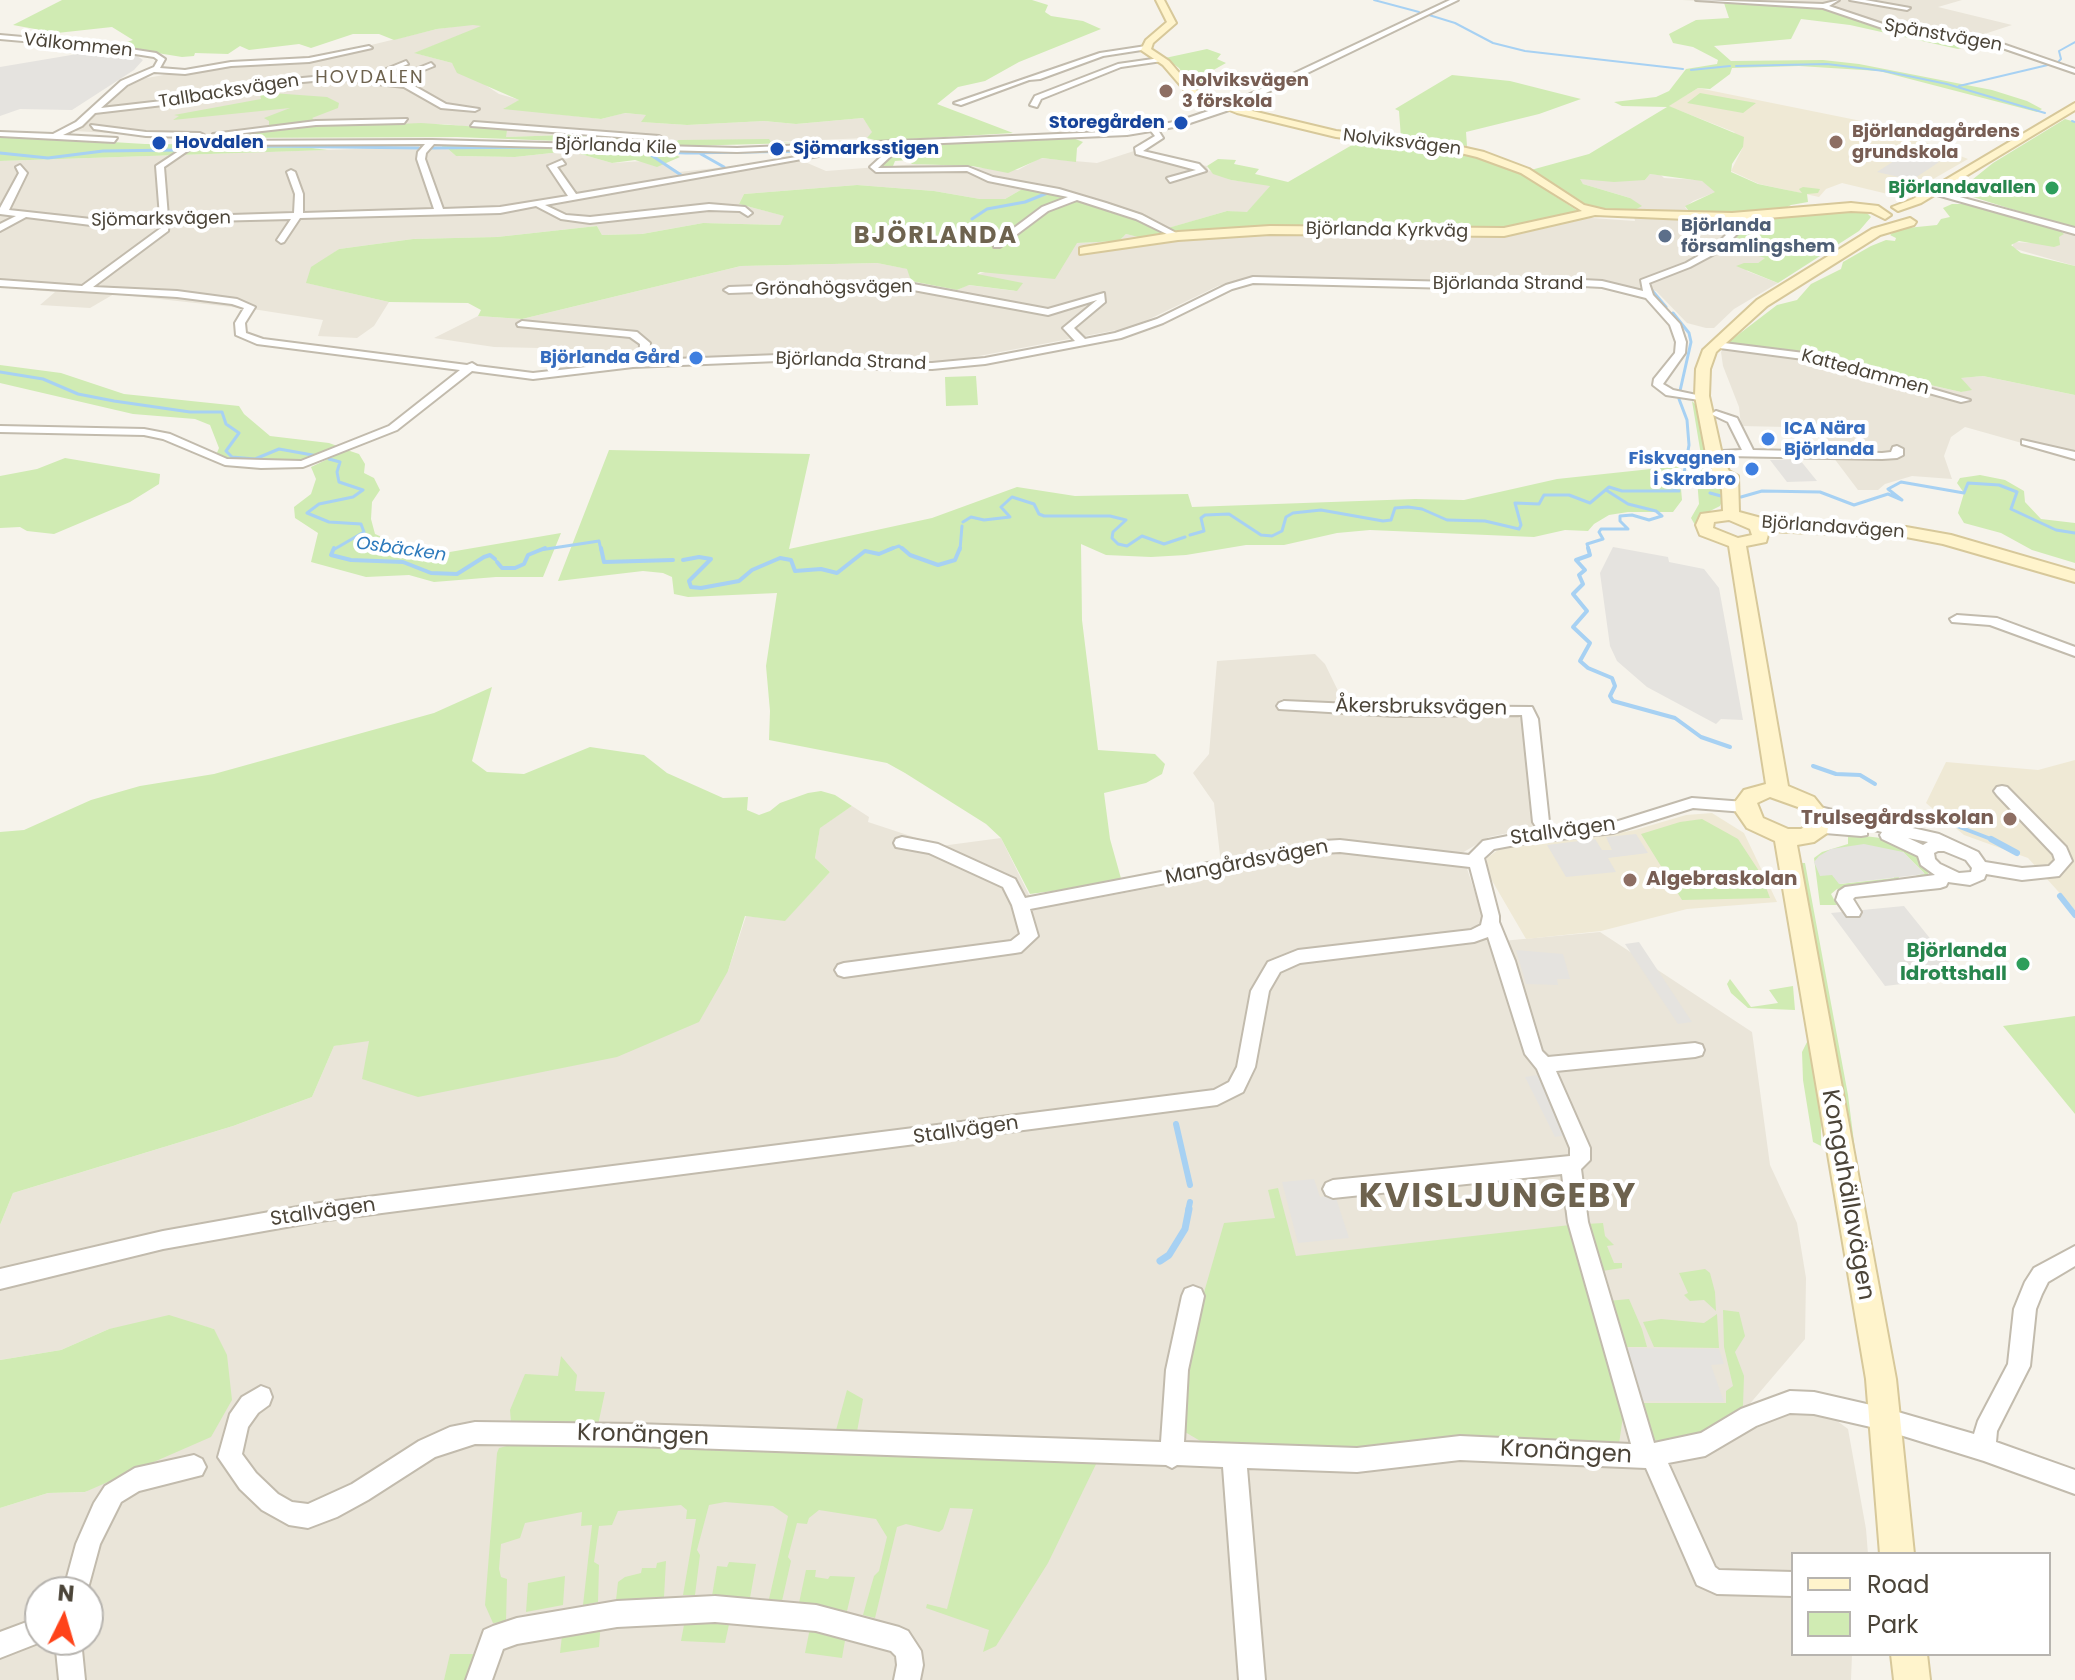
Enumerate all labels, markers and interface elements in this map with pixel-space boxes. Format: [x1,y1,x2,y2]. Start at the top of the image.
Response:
street label: Spänstvägen [1882,15,2004,57]
street label: Välkommen [23,30,133,62]
district label: HOVDALEN [315,67,425,89]
street label: Tallbacksvägen [157,70,301,114]
place label: Nolviksvägen 3 förskola [1182,70,1309,112]
marker: Nolviksvägen 3 förskola [1157,82,1175,100]
place label: Storegården [1049,112,1165,134]
marker: Storegården [1172,114,1190,132]
place label: Björlandagårdens grundskola [1852,121,2020,164]
street label: Nolviksvägen [1342,125,1462,161]
place label: Hovdalen [175,132,264,154]
marker: Björlandagårdens grundskola [1827,133,1845,151]
marker: Hovdalen [150,134,168,152]
street label: Björlanda Kile [555,134,677,160]
place label: Sjömarksstigen [793,138,939,160]
marker: Sjömarksstigen [768,140,786,158]
place label: Björlandavallen [1888,177,2036,199]
marker: Björlandavallen [2043,179,2061,197]
street label: Sjömarksvägen [91,208,231,232]
place label: Björlanda församlingshem [1681,215,1835,258]
street label: Björlanda Kyrkväg [1306,219,1468,243]
district label: BJÖRLANDA [854,223,1018,251]
marker: Björlanda församlingshem [1656,227,1674,245]
street label: Björlanda Strand [1433,273,1583,295]
street label: Grönahögsvägen [755,277,913,301]
street label: Kattedammen [1799,346,1931,400]
place label: Björlanda Gård [540,347,680,369]
marker: Björlanda Gård [687,349,705,367]
street label: Björlanda Strand [775,349,927,375]
place label: ICA Nära Björlanda [1784,418,1874,460]
marker: ICA Nära Björlanda [1759,430,1777,448]
place label: Fiskvagnen i Skrabro [1629,448,1736,490]
marker: Fiskvagnen i Skrabro [1743,460,1761,478]
street label: Björlandavägen [1761,512,1905,544]
water label: Osbäcken [355,533,447,567]
street label: Åkersbruksvägen [1335,695,1507,721]
place label: Trulsegårdsskolan [1801,807,1994,831]
marker: Trulsegårdsskolan [2001,810,2019,828]
street label: Stallvägen [1509,813,1617,851]
street label: Mangårdsvägen [1164,835,1330,891]
place label: Algebraskolan [1646,868,1797,892]
marker: Algebraskolan [1621,871,1639,889]
place label: Björlanda Idrottshall [1900,940,2007,987]
marker: Björlanda Idrottshall [2014,955,2032,973]
street label: Kongahällavägen [1814,1087,1880,1303]
street label: Stallvägen [912,1112,1020,1150]
district label: KVISLJUNGEBY [1359,1178,1637,1218]
street label: Stallvägen [269,1194,377,1232]
street label: Kronängen [576,1419,710,1453]
street label: Kronängen [1499,1435,1633,1471]
legend [1791,1552,2051,1656]
text: Road [1867,1568,1929,1601]
north arrow [24,1576,104,1656]
text: N [56,1577,76,1610]
text: Park [1867,1608,1918,1641]

